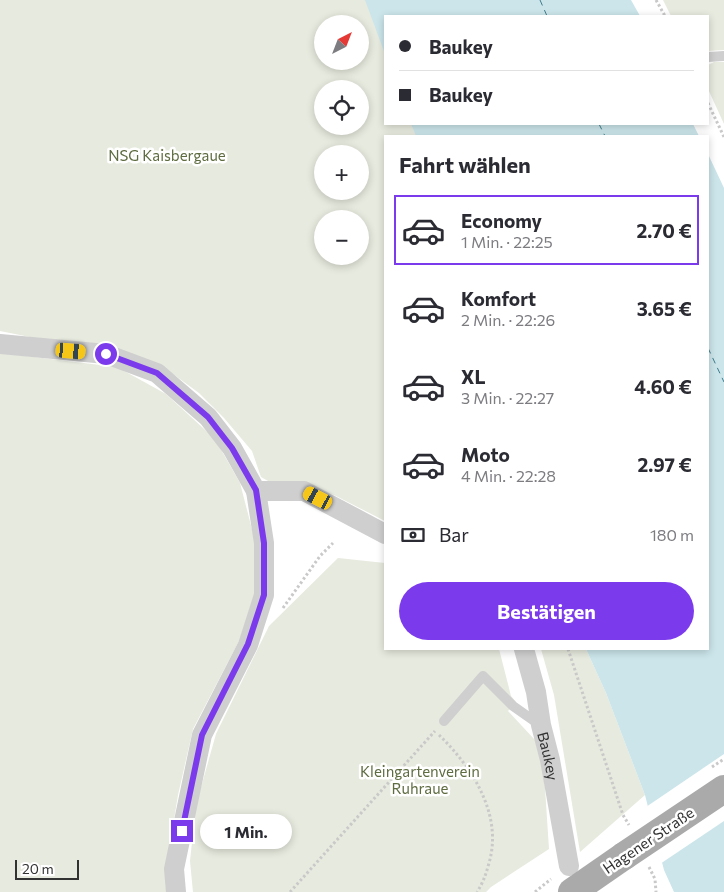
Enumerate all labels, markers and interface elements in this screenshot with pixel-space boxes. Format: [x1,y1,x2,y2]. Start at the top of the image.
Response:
north arrow [314,15,369,70]
map controls [314,15,369,265]
text: Baukey [429,35,493,58]
button: locate [314,80,369,135]
text: Baukey [429,83,493,106]
button: + [314,145,369,200]
park label: NSG Kaisbergaue [108,146,226,164]
text: Fahrt wählen [399,151,531,178]
icon: car [401,208,446,253]
text: Economy [461,209,542,232]
button: − [314,210,369,265]
text: 2.70 € [636,219,692,242]
text: 1 Min. · 22:25 [461,232,553,251]
icon: car [401,286,446,331]
text: Komfort [461,287,536,310]
text: 3.65 € [637,297,692,320]
text: 2 Min. · 22:26 [461,310,555,329]
car [55,342,86,360]
route start [95,343,117,365]
icon: car [401,364,446,409]
text: XL [461,365,486,388]
text: 4.60 € [634,375,692,398]
text: 3 Min. · 22:27 [461,388,554,407]
icon: car [401,442,446,487]
text: Moto [461,443,510,466]
text: 2.97 € [637,453,692,476]
text: 4 Min. · 22:28 [461,466,556,485]
car [301,484,334,512]
icon: cash [399,521,427,549]
text: Bar [439,523,469,546]
text: 180 m [650,525,694,544]
button: Bestätigen [399,582,694,640]
street label: Baukey [534,730,563,782]
park label: Kleingartenverein Ruhraue [360,762,480,797]
street label: Hagener Straße [599,803,697,877]
callout: 1 Min. [200,814,292,848]
route end [171,820,193,842]
text: 1 Min. [224,822,268,841]
scale bar [15,857,79,880]
text: 20 m [22,860,54,877]

